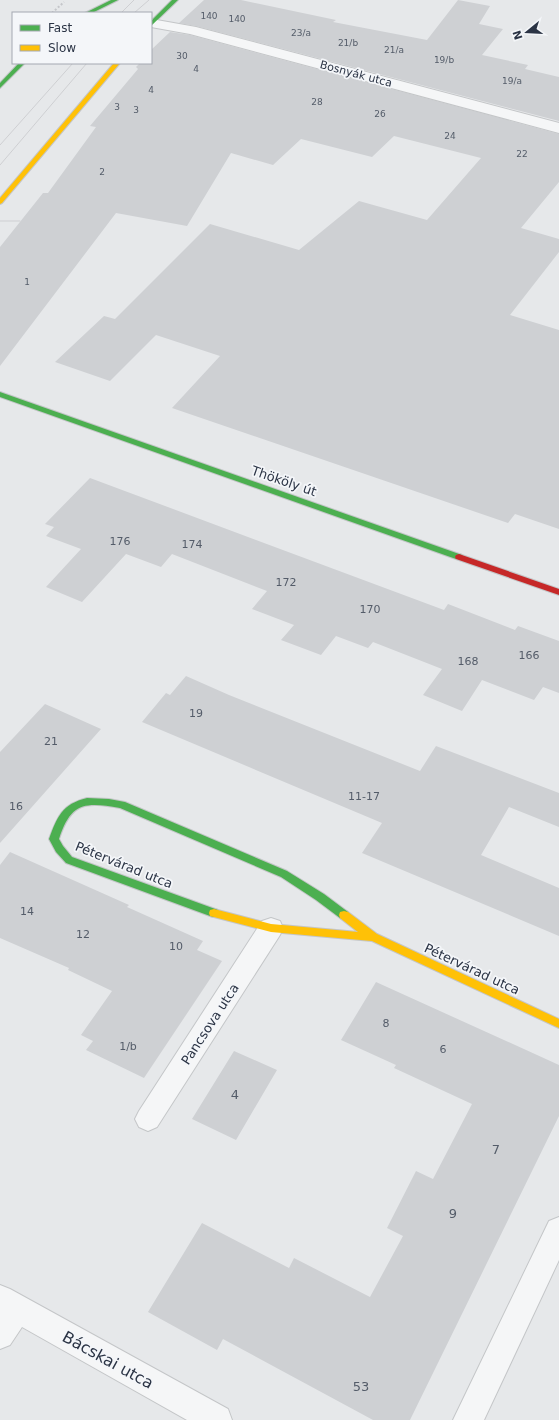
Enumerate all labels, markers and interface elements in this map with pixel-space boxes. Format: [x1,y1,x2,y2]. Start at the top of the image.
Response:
house number: 140 [200,11,218,21]
legend [12,12,152,64]
north arrow [507,12,547,52]
house number: 140 [228,14,246,24]
text: Fast [48,21,72,35]
house number: 23/a [291,28,311,38]
text: N [510,29,526,41]
house number: 21/b [338,38,358,48]
text: Slow [48,41,76,55]
house number: 21/a [384,45,404,55]
house number: 30 [176,51,188,61]
house number: 19/b [434,55,454,65]
street label: Bosnyák utca [318,58,394,90]
house number: 4 [193,64,199,74]
house number: 19/a [502,76,522,86]
house number: 4 [148,85,154,95]
house number: 28 [311,97,323,107]
house number: 3 [114,102,120,112]
house number: 3 [133,105,139,115]
house number: 26 [374,109,386,119]
house number: 24 [444,131,456,141]
house number: 22 [516,149,528,159]
house number: 2 [99,167,105,177]
house number: 1 [24,277,30,287]
street label: Thököly út [248,463,319,499]
house number: 176 [110,535,131,548]
house number: 174 [182,538,203,551]
house number: 172 [276,576,297,589]
house number: 170 [360,603,381,616]
house number: 166 [519,649,540,662]
house number: 168 [458,655,479,668]
house number: 19 [189,707,203,720]
house number: 21 [44,735,58,748]
house number: 11-17 [348,790,380,803]
house number: 16 [9,800,23,813]
street label: Pétervárad utca [73,839,175,891]
house number: 14 [20,905,34,918]
house number: 12 [76,928,90,941]
house number: 10 [169,940,183,953]
street label: Pétervárad utca [422,940,522,998]
street label: Pancsova utca [178,981,242,1067]
house number: 8 [383,1017,390,1030]
house number: 1/b [119,1040,137,1053]
house number: 6 [440,1043,447,1056]
house number: 4 [231,1087,239,1102]
house number: 7 [492,1142,500,1157]
house number: 9 [449,1206,457,1221]
street label: Bácskai utca [59,1327,157,1393]
house number: 53 [353,1379,369,1394]

